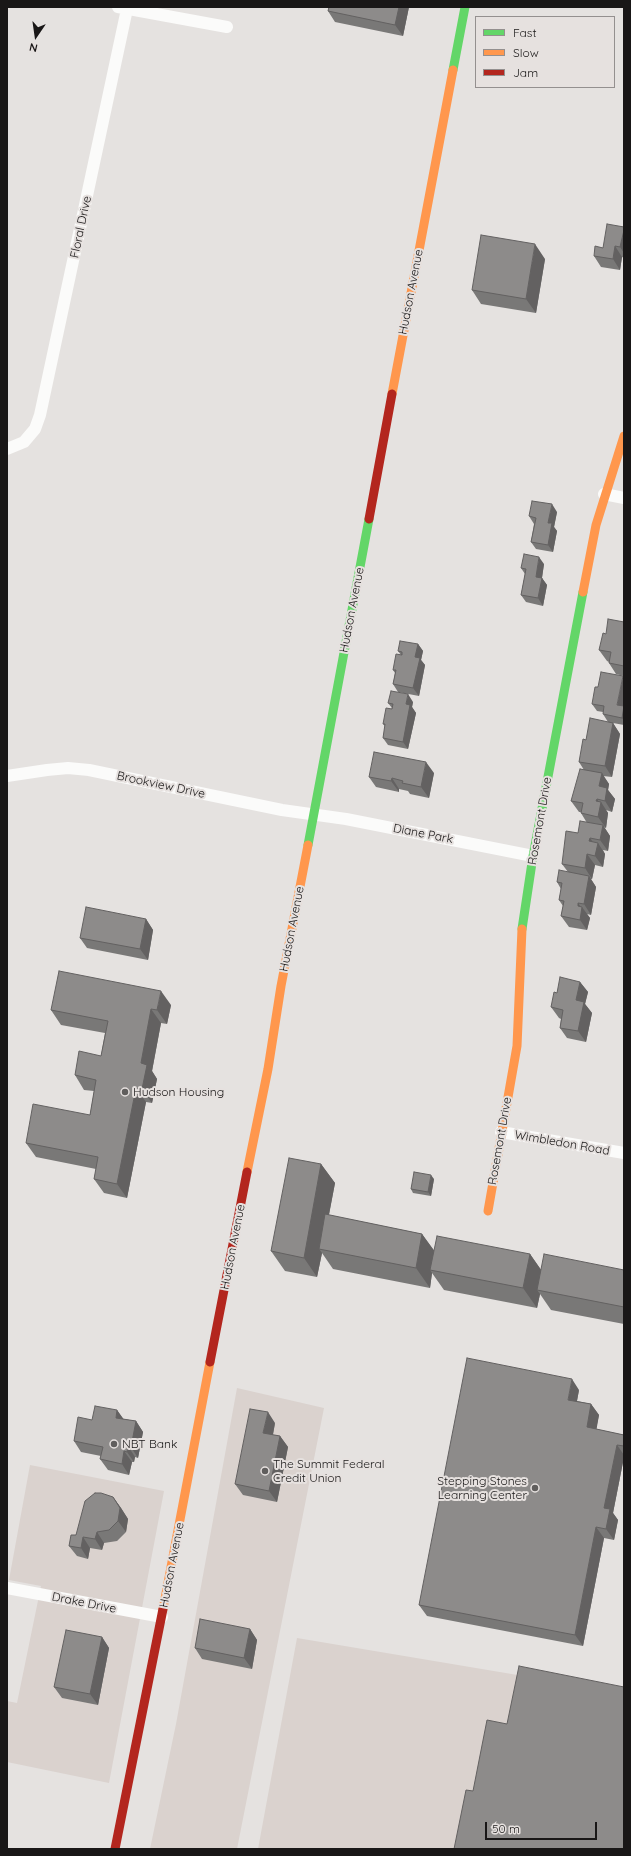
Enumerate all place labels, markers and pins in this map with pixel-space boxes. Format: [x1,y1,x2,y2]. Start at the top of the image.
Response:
place label: Hudson Housing [133,1085,224,1099]
marker: Hudson Housing [120,1087,130,1097]
place label: NBT Bank [122,1437,177,1451]
marker: NBT Bank [109,1439,119,1449]
place label: The Summit Federal Credit Union [273,1457,384,1485]
marker: The Summit Federal Credit Union [260,1466,270,1476]
place label: Stepping Stones Learning Center [437,1474,527,1502]
marker: Stepping Stones Learning Center [530,1483,540,1493]

